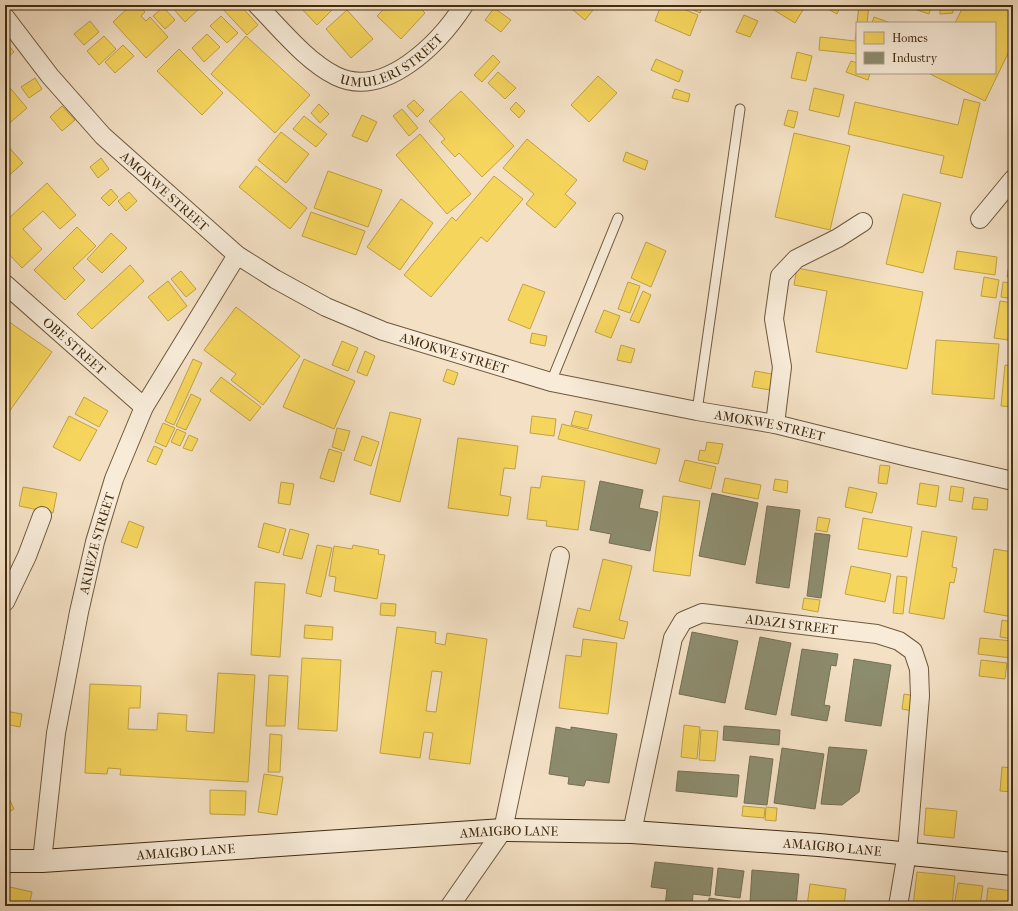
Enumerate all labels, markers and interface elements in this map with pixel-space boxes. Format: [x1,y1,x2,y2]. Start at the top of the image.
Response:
legend [856,22,996,74]
street label: UMULERI STREET [338,30,446,89]
text: Homes [892,31,928,45]
text: Industry [892,51,938,65]
street label: AMOKWE STREET [117,147,212,234]
street label: OBE STREET [40,314,109,378]
street label: AMOKWE STREET [397,329,511,376]
street label: AMOKWE STREET [712,406,827,444]
street label: AKUEZE STREET [76,490,117,596]
street label: ADAZI STREET [744,611,839,637]
street label: AMAIGBO LANE [458,822,559,840]
street label: AMAIGBO LANE [782,835,882,859]
street label: AMAIGBO LANE [135,841,236,862]

